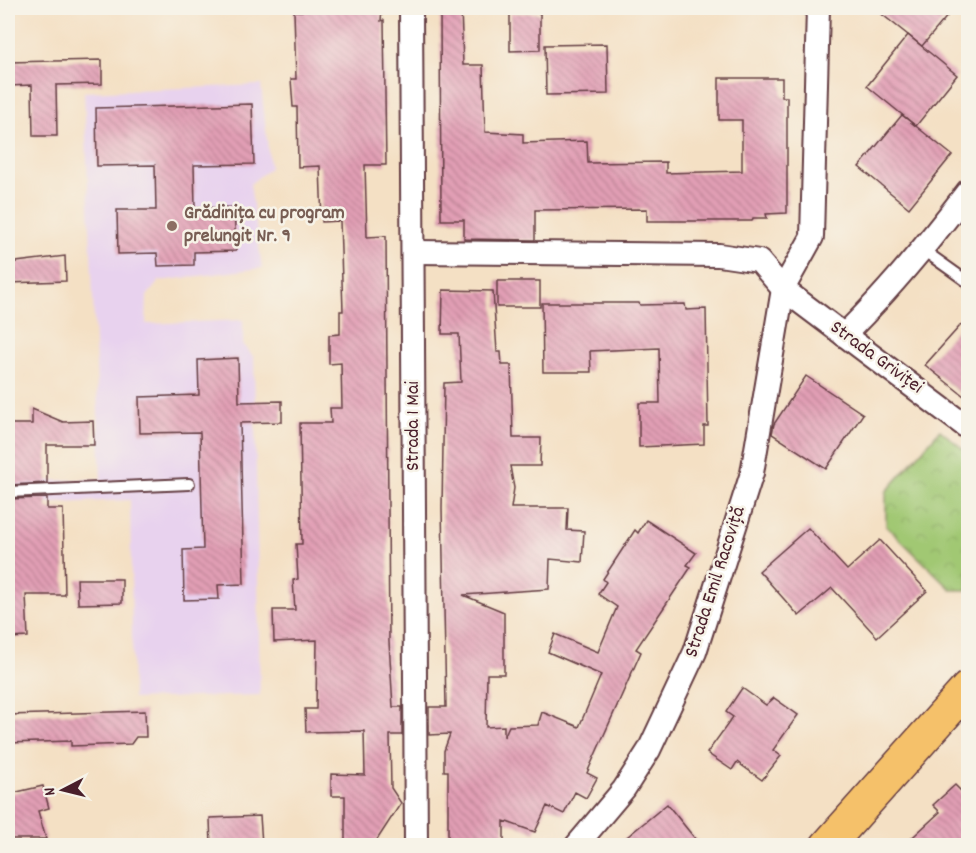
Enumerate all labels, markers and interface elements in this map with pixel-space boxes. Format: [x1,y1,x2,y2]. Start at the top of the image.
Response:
place label: Grădinița cu program prelungit Nr. 9 [184,200,345,251]
marker: Grădinița cu program prelungit Nr. 9 [165,219,179,233]
street label: Strada Griviței [824,315,929,402]
street label: Strada 1 Mai [400,381,428,471]
street label: Strada Emil Racoviță [678,503,754,661]
north arrow [33,760,93,820]
text: N [39,786,62,797]

